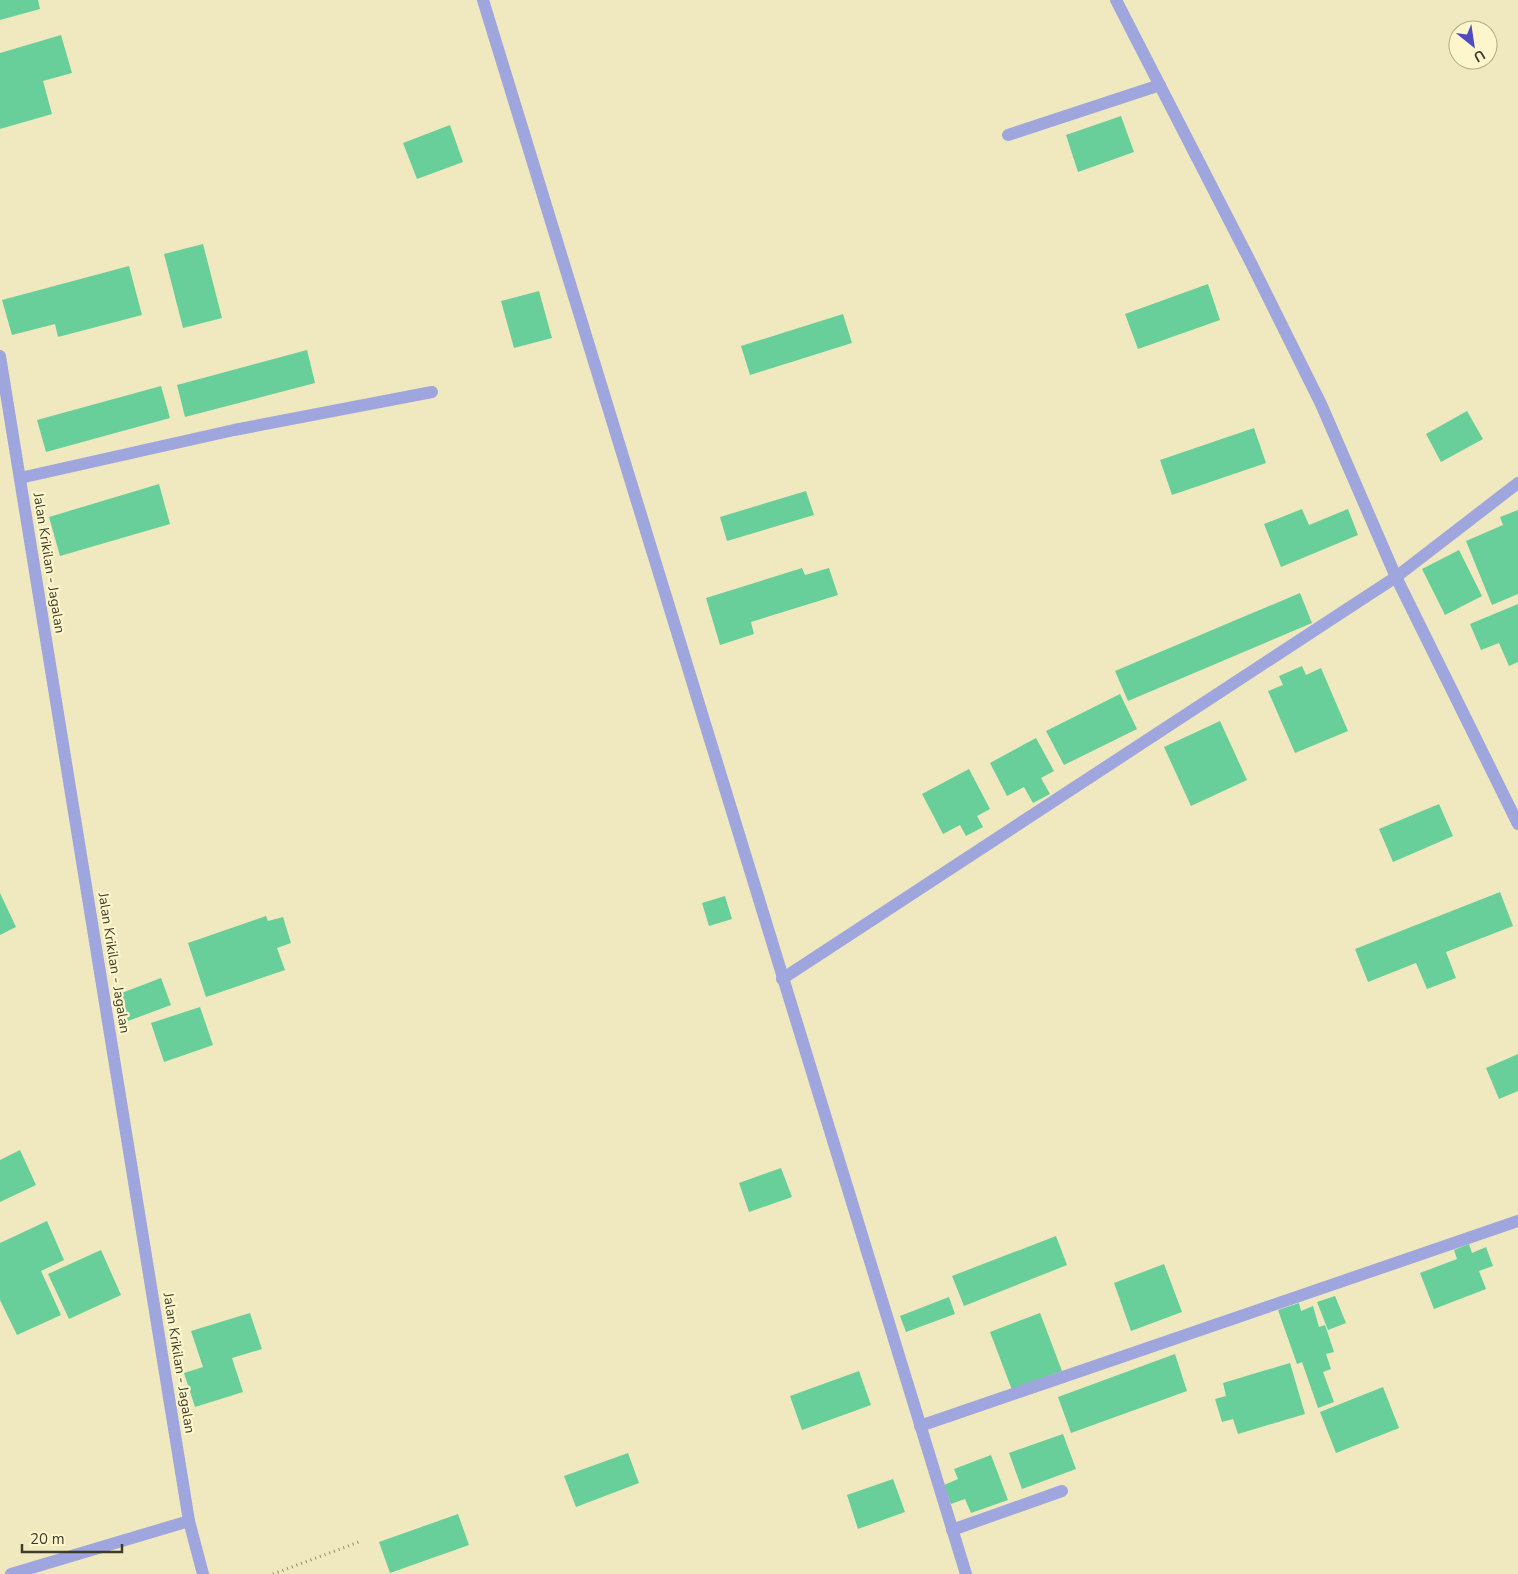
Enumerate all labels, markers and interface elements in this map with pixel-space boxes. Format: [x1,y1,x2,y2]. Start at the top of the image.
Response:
north arrow [1448,20,1498,70]
text: U [1470,45,1488,67]
street label: Jalan Krikilan - Jagalan [28,490,69,635]
street label: Jalan Krikilan - Jagalan [93,890,134,1035]
street label: Jalan Krikilan - Jagalan [158,1290,199,1435]
scale bar [22,1522,122,1554]
text: 20 m [30,1529,65,1549]

